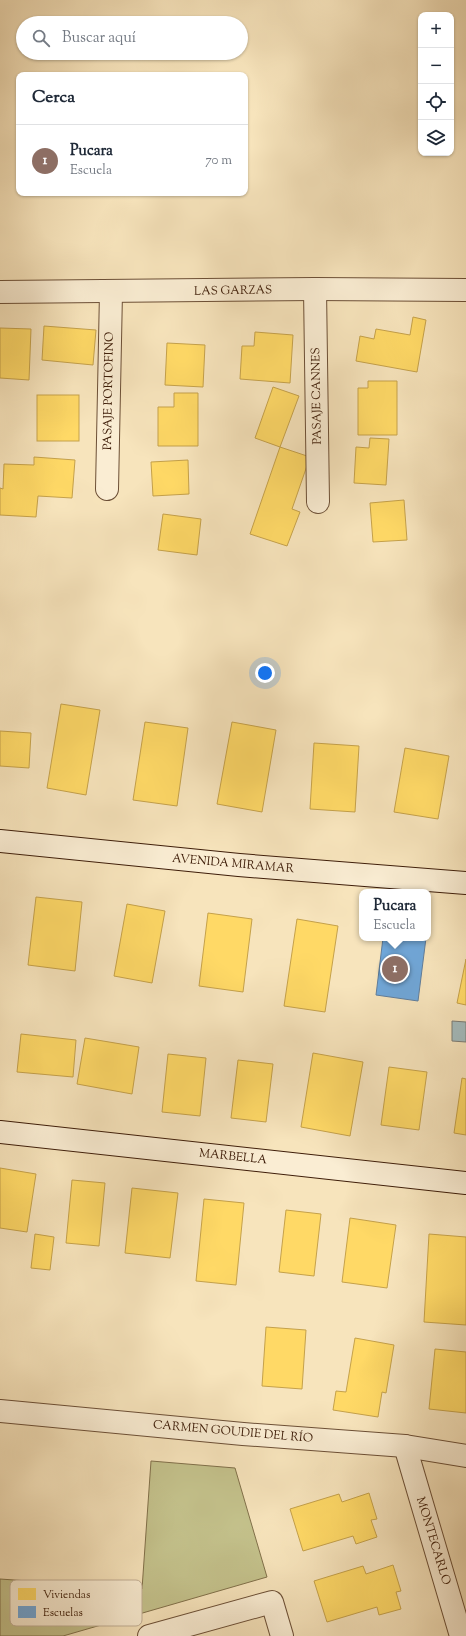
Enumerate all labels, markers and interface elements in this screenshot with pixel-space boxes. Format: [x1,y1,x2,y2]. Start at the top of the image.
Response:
map controls [418,12,454,156]
button: + [418,12,454,48]
search box [16,16,248,60]
icon: search [30,27,52,49]
text: Buscar aquí [62,28,136,49]
button: − [418,48,454,84]
button: locate [418,84,454,120]
text: Cerca [32,86,75,110]
button: layers [418,120,454,156]
text: Pucara [70,141,113,162]
text: 1 [43,152,47,170]
text: 70 m [205,152,232,170]
text: Escuela [70,162,112,180]
street label: LAS GARZAS [194,281,272,301]
street label: PASAJE PORTOFINO [99,332,119,450]
street label: PASAJE CANNES [307,347,327,445]
your location [255,663,275,683]
street label: AVENIDA MIRAMAR [171,850,295,878]
popup [359,889,431,941]
text: Pucara [374,896,416,917]
text: Escuela [374,917,415,935]
pin: 1 [382,954,408,984]
street label: MARBELLA [198,1144,268,1170]
street label: CARMEN GOUDIE DEL RÍO [152,1416,314,1448]
street label: MONTECARLO [411,1495,455,1587]
legend [10,1580,142,1626]
text: Viviendas [43,1587,90,1603]
text: Escuelas [43,1605,83,1621]

